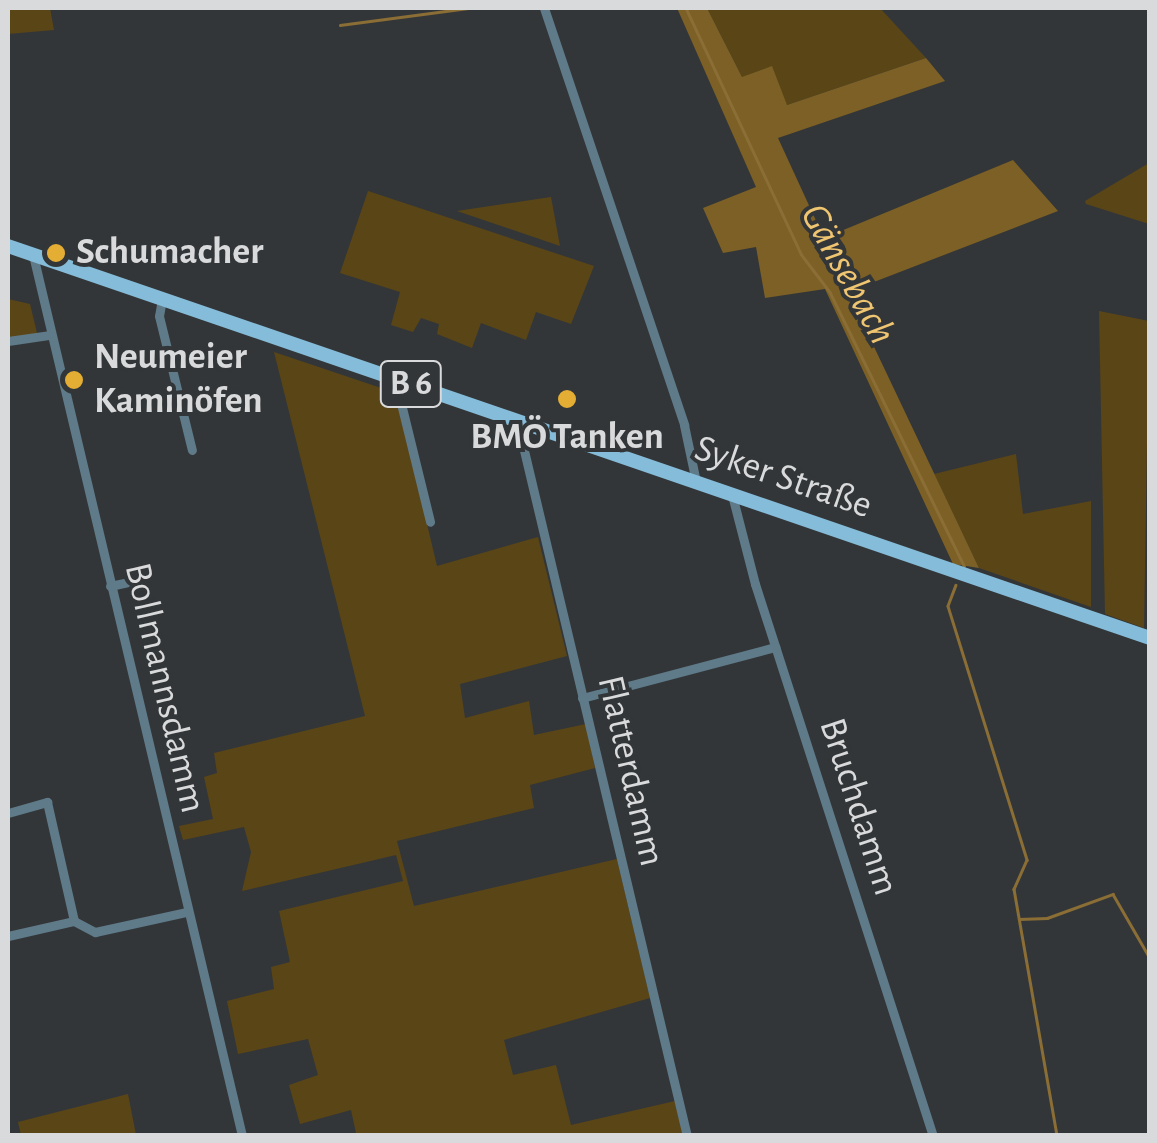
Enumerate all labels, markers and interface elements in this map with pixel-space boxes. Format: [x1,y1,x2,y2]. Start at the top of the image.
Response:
water label: Gänsebach [790,195,906,353]
place label: Schumacher [76,230,263,276]
marker: Schumacher [45,242,67,264]
place label: Neumeier Kaminöfen [94,335,263,424]
road number: B 6 [378,354,444,414]
marker: Neumeier Kaminöfen [63,369,85,391]
marker: BMÖ Tanken [556,388,578,410]
place label: BMÖ Tanken [470,415,664,461]
street label: Syker Straße [688,426,878,530]
street label: Bollmannsdamm [113,559,215,817]
street label: Flatterdamm [586,671,674,871]
street label: Bruchdamm [808,713,908,901]

